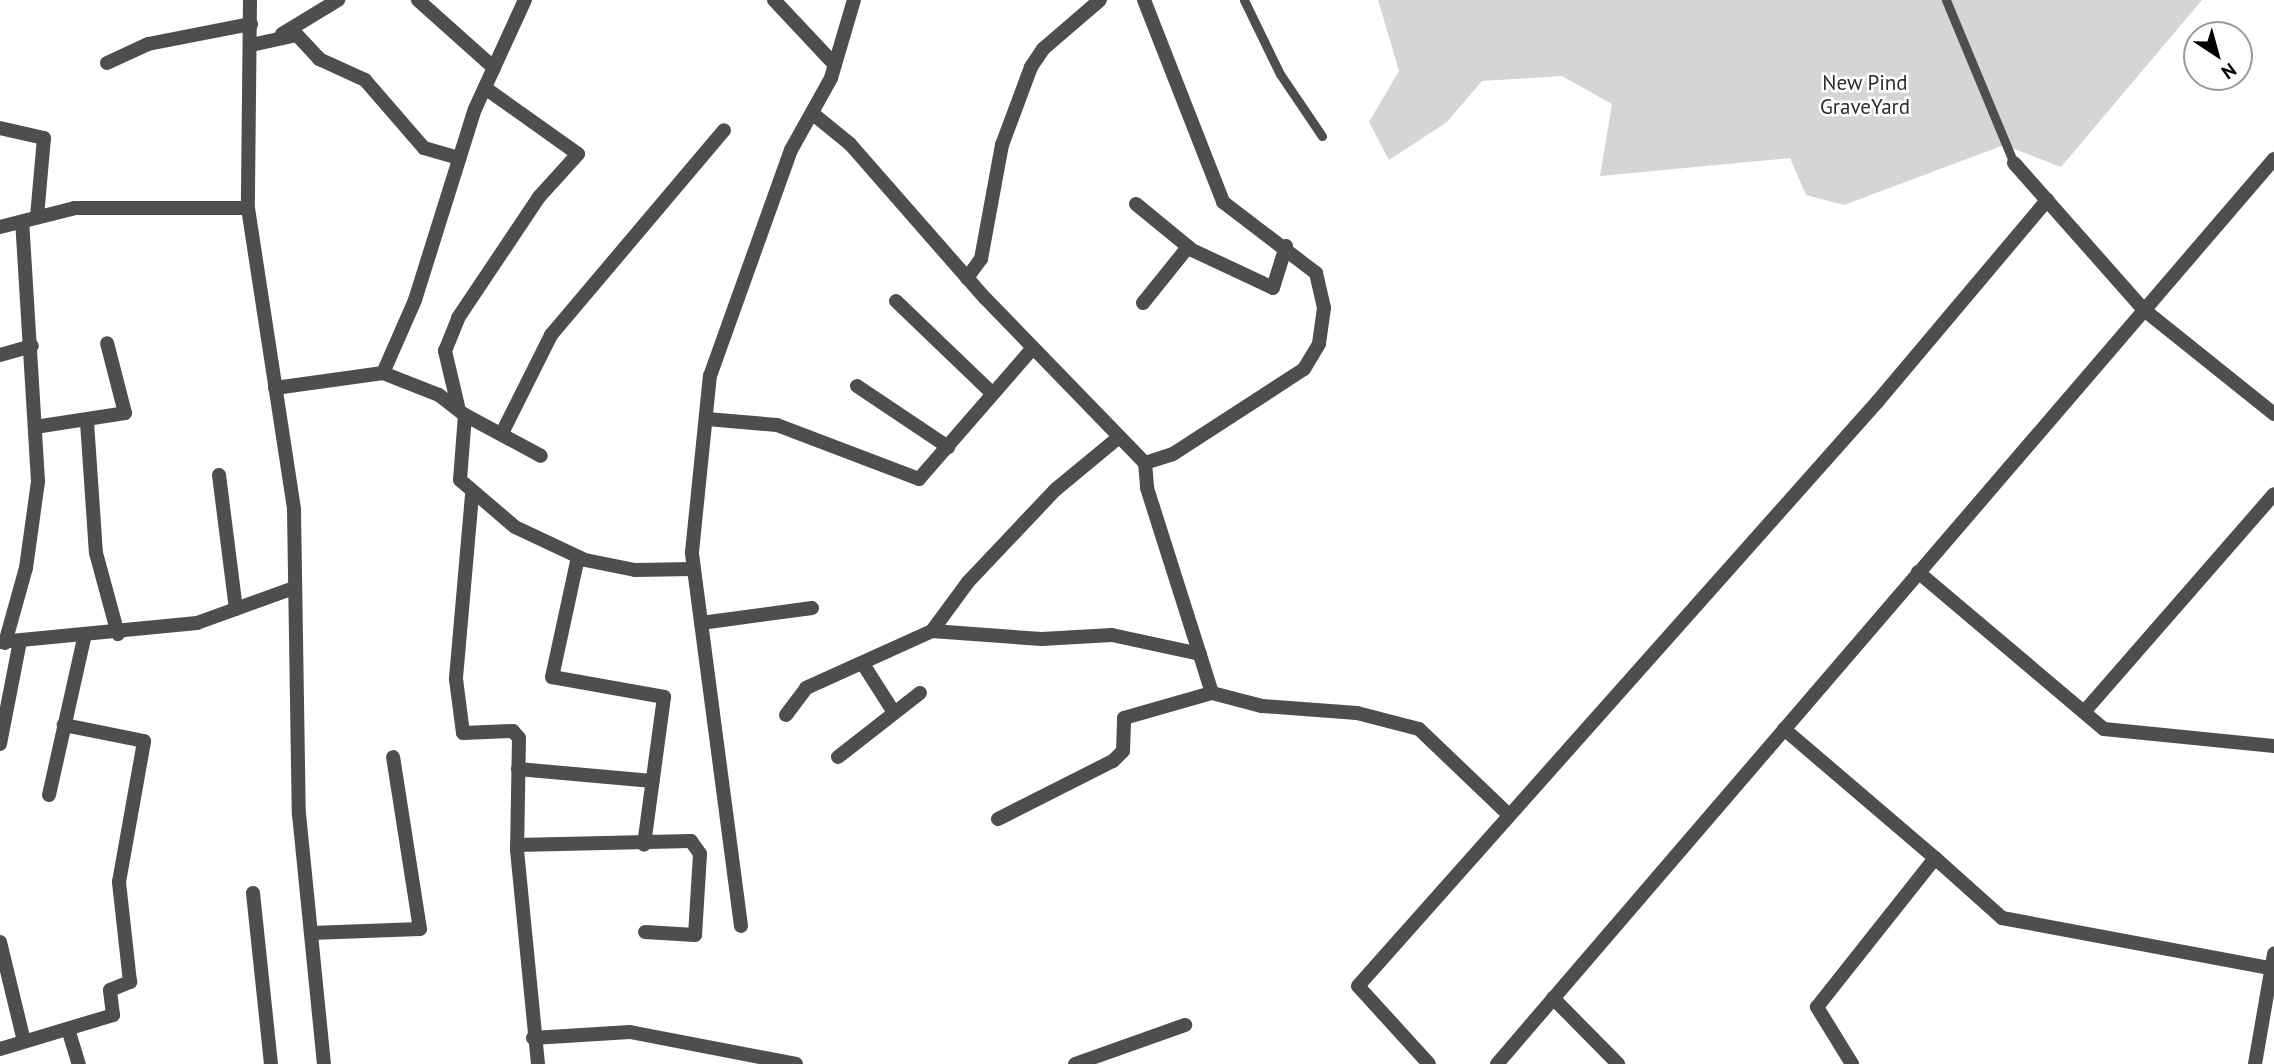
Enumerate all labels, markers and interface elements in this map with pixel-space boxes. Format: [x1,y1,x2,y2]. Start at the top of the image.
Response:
north arrow [2183,21,2253,91]
text: N [2217,58,2241,85]
park label: New Pind GraveYard [1820,70,1910,120]

